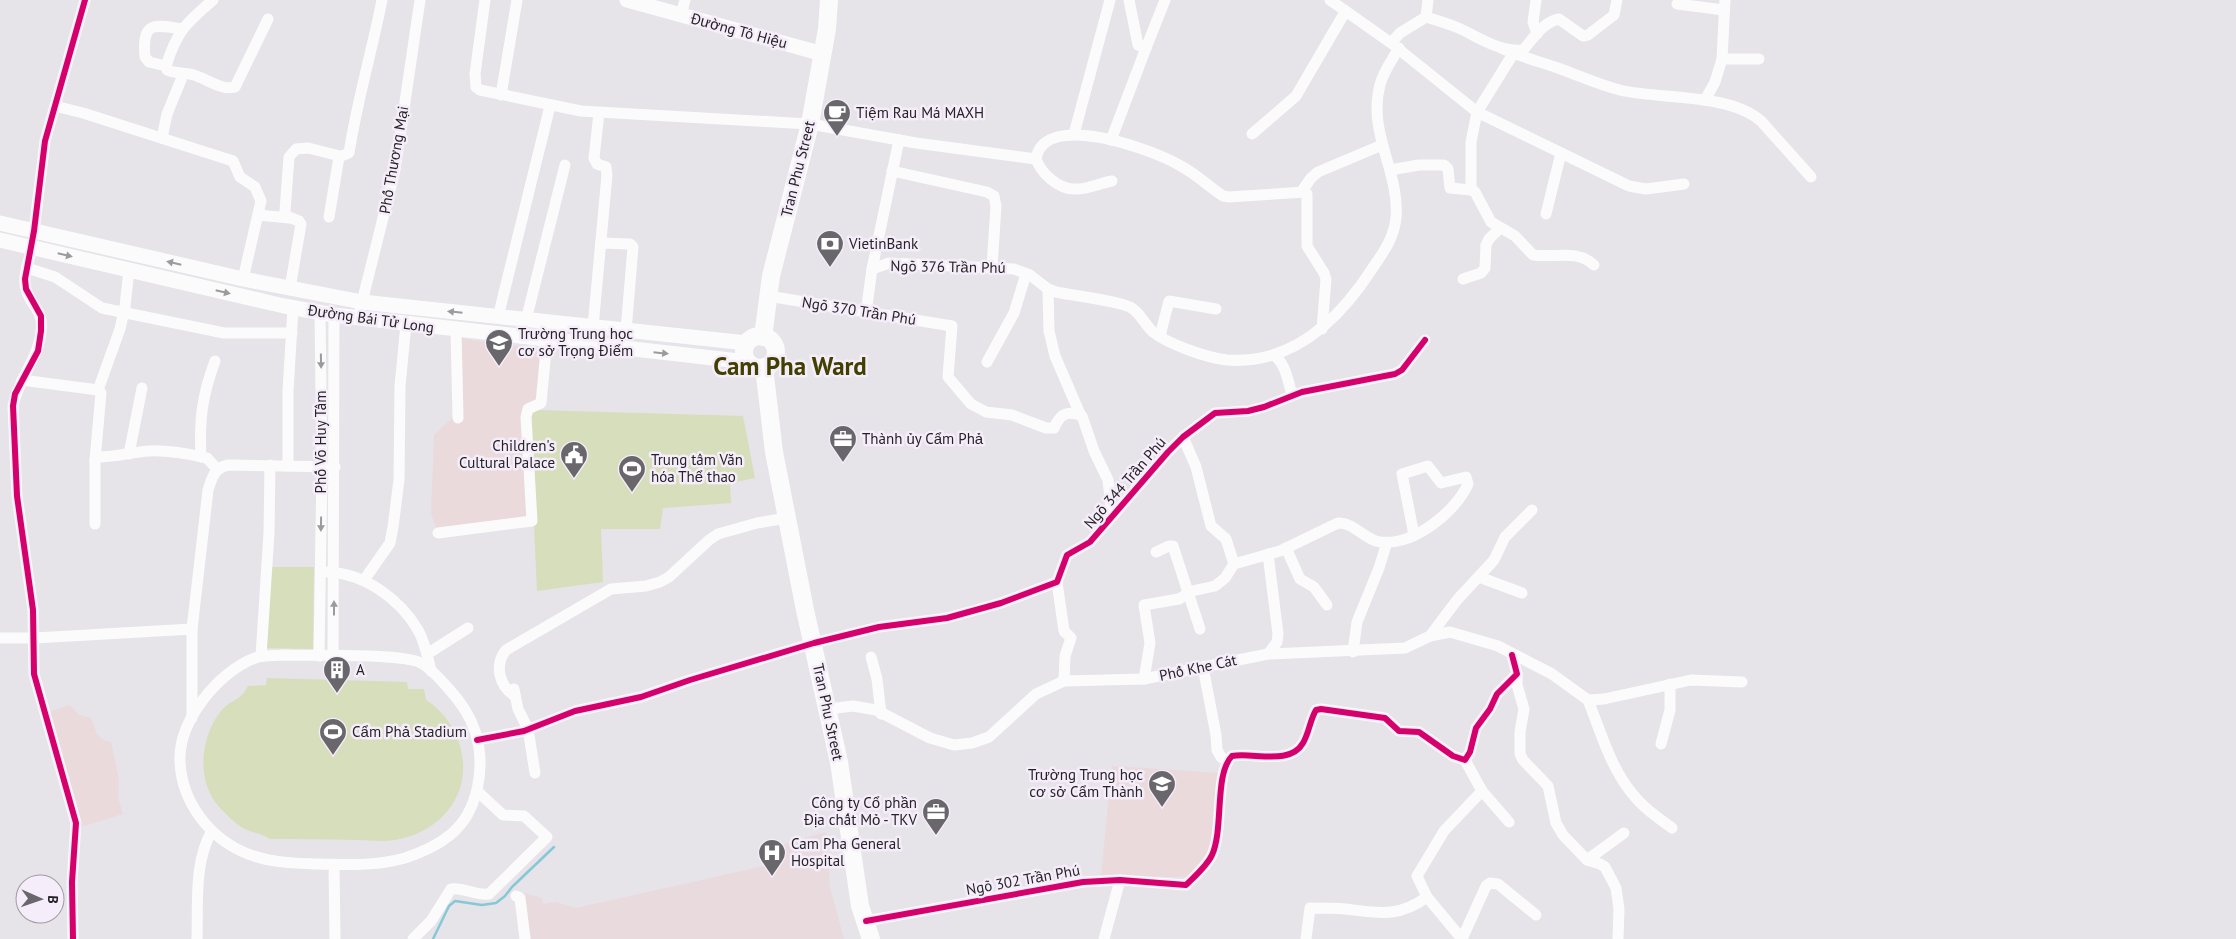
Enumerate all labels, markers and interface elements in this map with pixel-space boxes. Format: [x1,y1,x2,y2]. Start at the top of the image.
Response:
street label: Đường Tô Hiệu [688,8,789,52]
cafe icon: Tiệm Rau Má MAXH [822,98,852,137]
place label: Tiệm Rau Má MAXH [856,103,984,122]
street label: Phố Thương Mại [375,105,412,215]
street label: Tran Phu Street [776,119,819,219]
bank icon: VietinBank [815,229,845,268]
place label: VietinBank [848,234,919,253]
one-way arrow [57,251,72,259]
street label: Ngõ 376 Trần Phú [890,256,1006,277]
one-way arrow [167,259,182,267]
one-way arrow [215,288,230,296]
street label: Ngõ 370 Trần Phú [801,292,918,329]
street label: Đường Bái Tử Long [306,300,435,337]
one-way arrow [446,308,462,316]
place label: Trường Trung học cơ sở Trọng Điểm [518,324,633,360]
school or university icon: Trường Trung học cơ sở Trọng Điểm [484,328,514,367]
one-way arrow [653,349,669,357]
district label: Cam Pha Ward [713,350,867,382]
one-way arrow [317,353,325,369]
street label: Phố Võ Huy Tâm [311,391,330,493]
office icon: Thành ủy Cẩm Phả [828,424,858,463]
place label: Thành ủy Cẩm Phả [862,429,984,448]
street label: Ngõ 344 Trần Phú [1080,433,1170,532]
place label: Children's Cultural Palace [459,436,555,472]
public building icon: Children's Cultural Palace [559,440,589,479]
place label: Trung tâm Văn hóa Thể thao [651,450,743,486]
sports icon: Trung tâm Văn hóa Thể thao [617,454,647,493]
one-way arrow [317,516,325,532]
one-way arrow [330,599,338,615]
street label: Phố Khe Cát [1157,650,1238,685]
building icon: A [322,655,352,694]
place label: A [356,660,365,679]
street label: Tran Phu Street [809,662,848,762]
sports icon: Cẩm Phả Stadium [318,717,348,756]
place label: Cẩm Phả Stadium [352,722,467,741]
place label: Trường Trung học cơ sở Cẩm Thành [1028,765,1143,801]
school or university icon: Trường Trung học cơ sở Cẩm Thành [1147,769,1177,808]
place label: Công ty Cổ phần Địa chất Mỏ - TKV [803,793,917,829]
office icon: Công ty Cổ phần Địa chất Mỏ - TKV [921,797,951,836]
place label: Cam Pha General Hospital [791,834,901,870]
hospital icon: Cam Pha General Hospital [757,838,787,877]
street label: Ngõ 302 Trần Phú [964,860,1081,899]
north arrow [15,874,65,924]
text: B [44,895,62,904]

